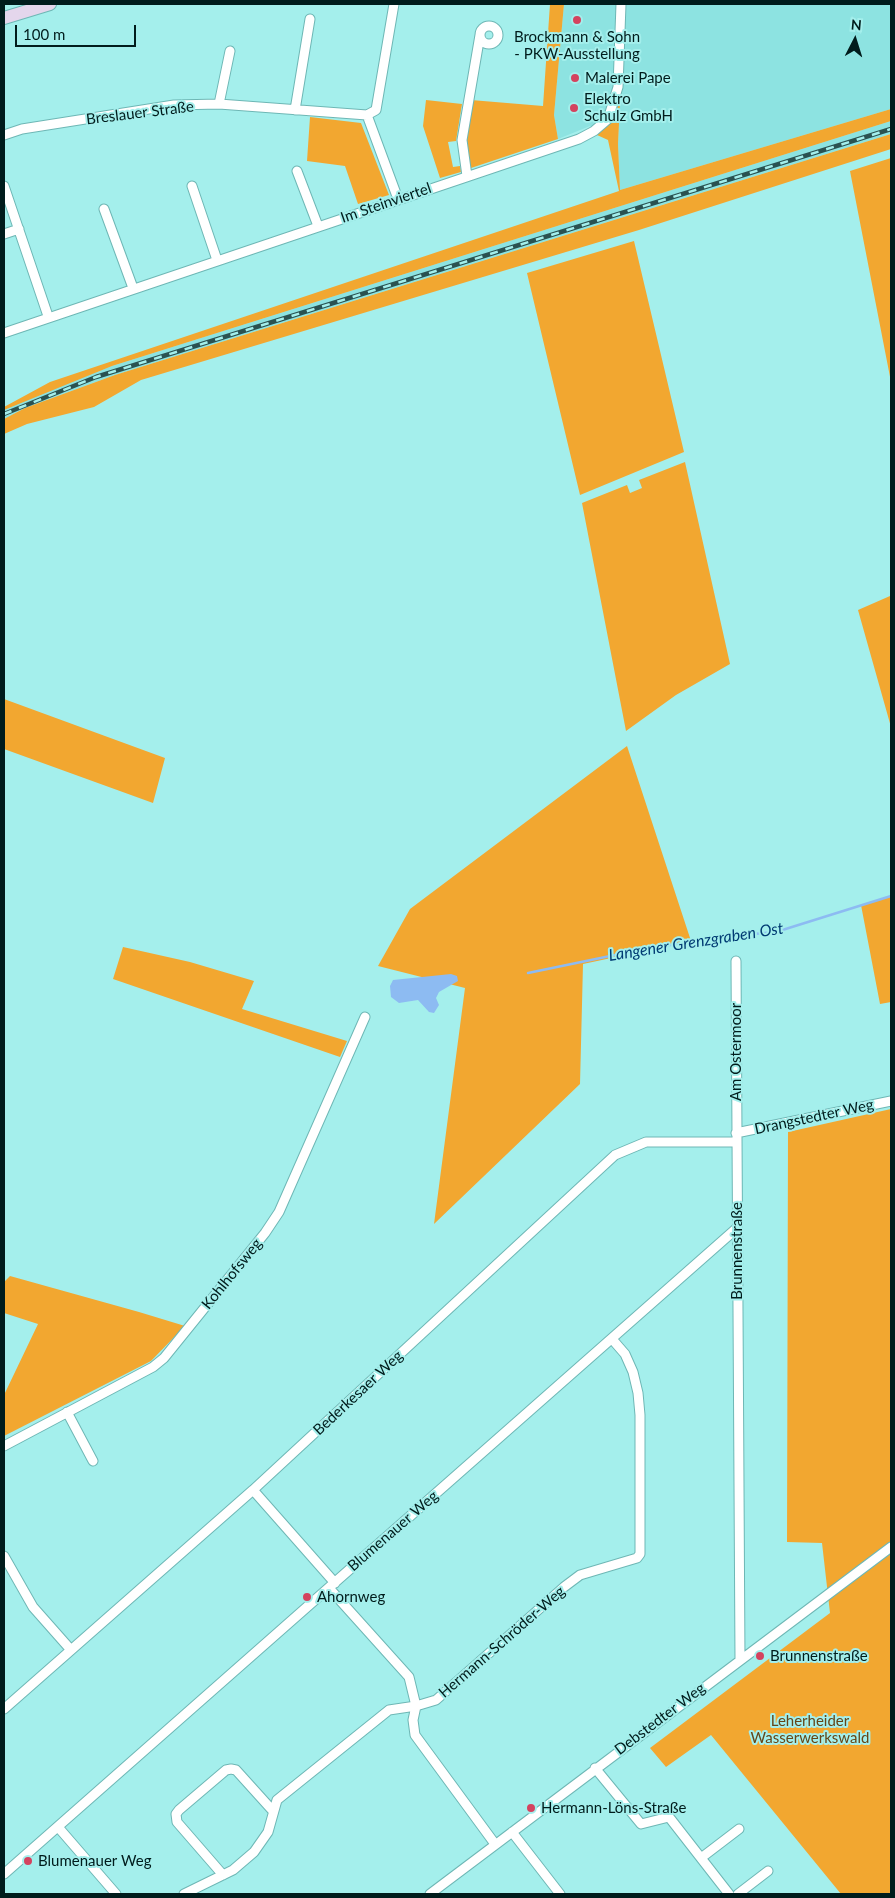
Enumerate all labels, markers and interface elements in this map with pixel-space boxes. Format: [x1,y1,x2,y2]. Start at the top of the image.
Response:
marker: Brockmann & Sohn - PKW-Ausstellung [571,14,583,26]
scale bar [18,15,139,47]
north arrow [830,15,880,65]
text: N [850,16,862,33]
text: 100 m [23,25,65,43]
place label: Brockmann & Sohn - PKW-Ausstellung [514,28,640,63]
place label: Malerei Pape [585,69,671,87]
marker: Malerei Pape [569,72,581,84]
place label: Elektro Schulz GmbH [584,90,673,125]
street label: Breslauer Straße [85,97,195,129]
marker: Elektro Schulz GmbH [568,102,580,114]
street label: Im Steinviertel [338,179,434,227]
water label: Langener Grenzgraben Ost [607,919,785,965]
street label: Am Ostermoor [727,1003,745,1101]
street label: Drangstedter Weg [753,1096,875,1138]
street label: Brunnenstraße [728,1202,746,1300]
street label: Kohlhofsweg [198,1235,266,1313]
street label: Bederkesaer Weg [309,1347,407,1439]
street label: Blumenauer Weg [344,1487,442,1575]
street label: Hermann-Schröder-Weg [435,1582,569,1702]
place label: Ahornweg [317,1588,385,1606]
marker: Ahornweg [301,1591,313,1603]
place label: Brunnenstraße [770,1647,868,1665]
marker: Brunnenstraße [754,1650,766,1662]
street label: Debstedter Weg [611,1679,709,1759]
park label: Leherheider Wasserwerkswald [751,1712,869,1747]
place label: Hermann-Löns-Straße [541,1799,686,1817]
marker: Hermann-Löns-Straße [525,1802,537,1814]
place label: Blumenauer Weg [38,1852,152,1870]
marker: Blumenauer Weg [22,1855,34,1867]

